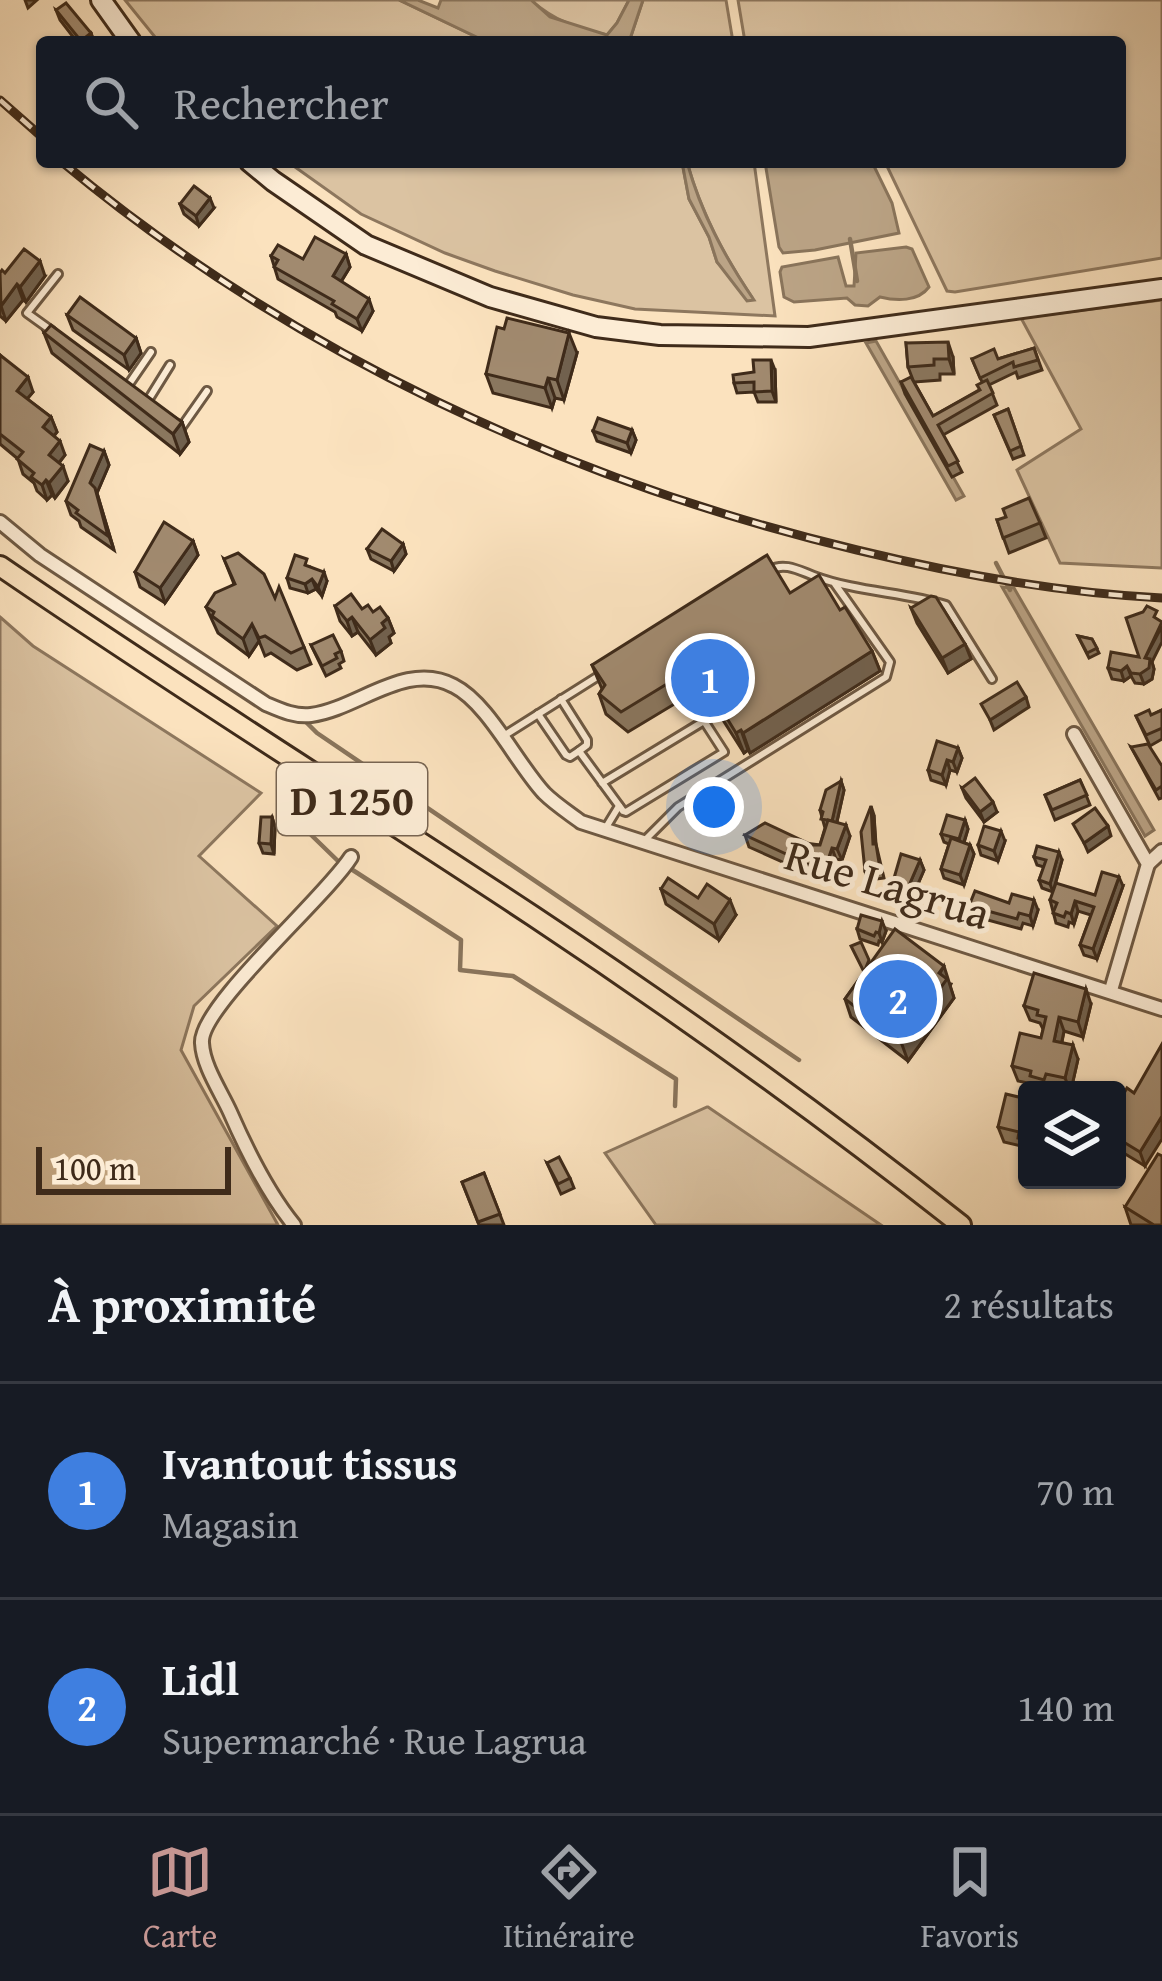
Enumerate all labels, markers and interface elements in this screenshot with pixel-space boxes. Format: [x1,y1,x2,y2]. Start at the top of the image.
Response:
search box [36,36,1126,168]
icon: search [78,69,144,135]
text: Rechercher [174,70,389,135]
pin: 1 [671,633,749,723]
road number: D 1250 [277,763,427,835]
your location [684,777,744,837]
street label: Rue Lagrua [778,821,998,945]
pin: 2 [859,954,937,1044]
map controls [1018,1081,1126,1189]
button: layers [1018,1081,1126,1189]
scale bar [36,1141,231,1194]
text: 100 m [54,1144,136,1192]
text: À proximité [48,1266,316,1341]
text: 2 résultats [943,1275,1114,1332]
text: Ivantout tissus [162,1430,458,1495]
text: 1 [77,1462,97,1519]
text: 70 m [1036,1462,1114,1519]
text: Magasin [162,1495,299,1552]
text: Lidl [162,1646,239,1711]
text: 2 [77,1678,97,1735]
text: 140 m [1017,1678,1114,1735]
text: Supermarché · Rue Lagrua [162,1711,587,1768]
tab: Carte [143,1839,217,1959]
tab: Itinéraire [503,1839,635,1959]
tab: Favoris [921,1839,1019,1959]

